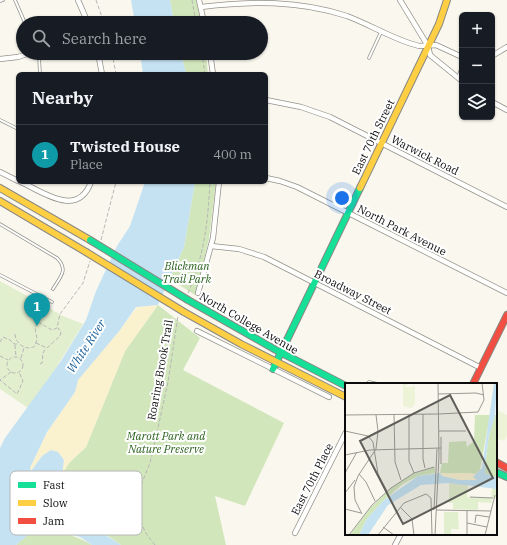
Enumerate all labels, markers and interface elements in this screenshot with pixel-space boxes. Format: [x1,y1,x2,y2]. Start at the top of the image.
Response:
map controls [459,12,495,120]
button: + [459,12,495,48]
search box [16,16,268,60]
icon: search [30,27,52,49]
text: Search here [62,29,147,48]
button: − [459,48,495,84]
button: layers [459,84,495,120]
text: Nearby [32,87,93,109]
street label: East 70th Street [349,97,397,177]
street label: Warwick Road [389,132,461,178]
text: Twisted House [70,137,180,156]
text: 1 [41,146,49,163]
text: 400 m [213,146,252,163]
text: Place [70,156,103,173]
your location [332,188,352,208]
street label: North Park Avenue [355,201,449,259]
park label: Blickman Trail Park [163,259,212,286]
street label: Broadway Street [312,266,394,318]
street label: North College Avenue [197,289,301,357]
pin: 1 [24,293,50,326]
water label: White River [63,316,109,375]
street label: Roaring Brook Trail [144,319,176,421]
inset map [345,383,497,535]
park label: Marott Park and Nature Preserve [126,429,206,456]
street label: East 70th Place [288,441,336,517]
legend [10,471,142,535]
text: Fast [43,478,65,492]
text: Slow [43,496,68,510]
text: Jam [43,514,65,528]

